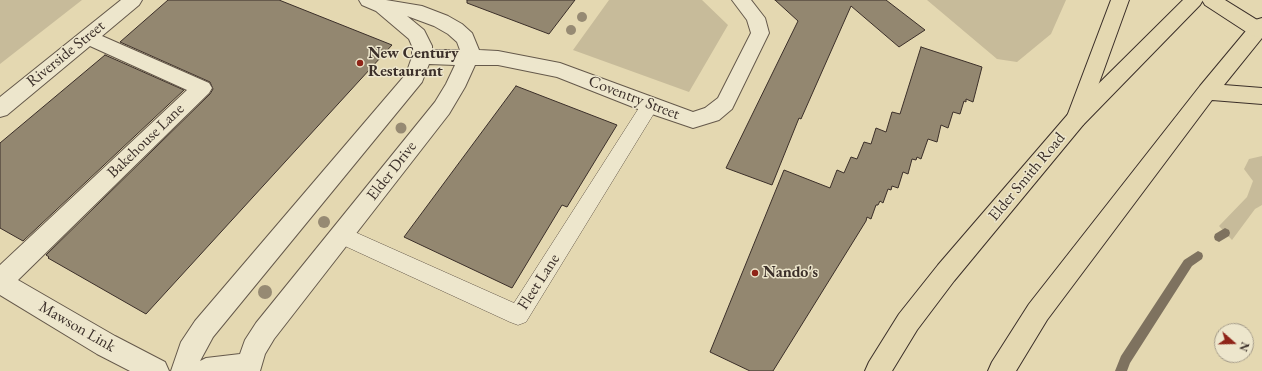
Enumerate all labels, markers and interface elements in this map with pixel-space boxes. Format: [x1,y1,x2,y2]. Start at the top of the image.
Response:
street label: Riverside Street [23,17,109,91]
place label: New Century Restaurant [368,44,459,82]
marker: New Century Restaurant [355,58,365,68]
street label: Coventry Street [586,72,682,124]
street label: Bakehouse Lane [104,100,188,182]
street label: Elder Smith Road [984,129,1070,225]
street label: Elder Drive [363,138,421,204]
street label: Fleet Lane [514,250,564,314]
place label: Nando's [763,263,818,283]
marker: Nando's [750,268,760,278]
street label: Mawson Link [35,297,119,357]
north arrow [1214,323,1254,363]
text: N [1236,340,1252,353]

